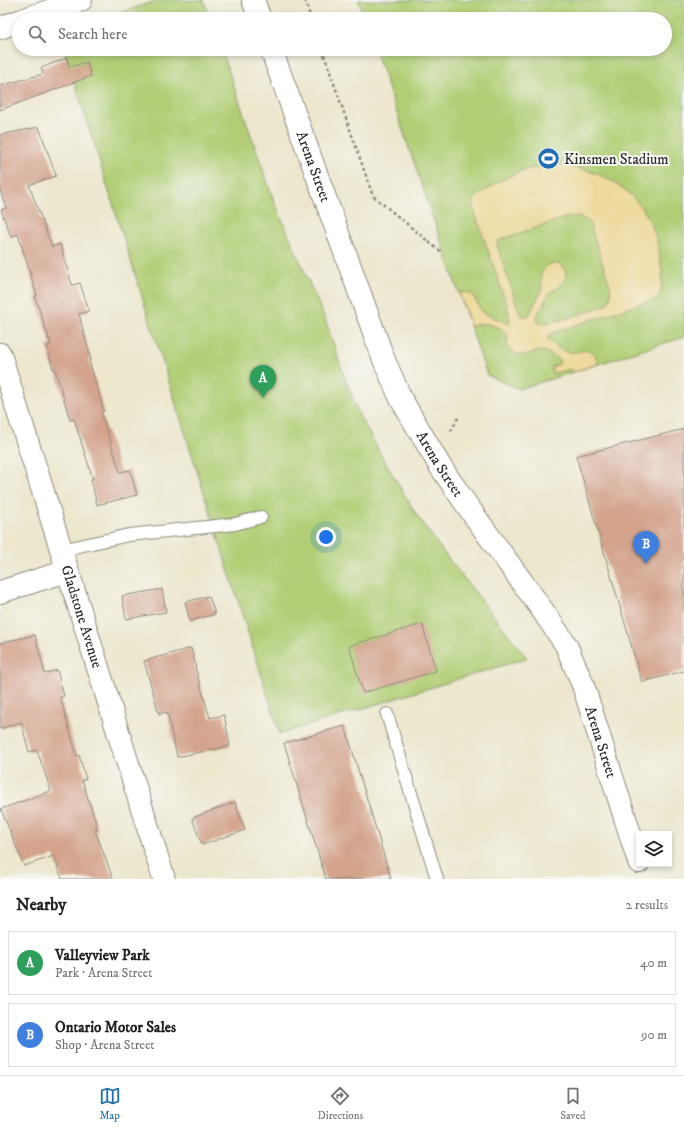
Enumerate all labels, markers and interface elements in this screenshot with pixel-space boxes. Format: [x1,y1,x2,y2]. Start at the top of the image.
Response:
search box [12,12,672,56]
icon: search [26,23,48,45]
text: Search here [58,25,127,44]
street label: Arena Street [292,128,335,205]
sports icon: Kinsmen Stadium [535,146,561,172]
place label: Kinsmen Stadium [564,150,669,169]
pin: A [250,365,276,398]
street label: Arena Street [412,428,467,501]
your location [316,527,336,547]
pin: B [633,531,659,564]
street label: Gladstone Avenue [57,563,106,670]
street label: Arena Street [580,704,621,781]
map controls [636,831,672,867]
button: layers [636,831,672,867]
text: Nearby [16,894,66,916]
text: 2 results [626,897,668,913]
text: Valleyview Park [55,946,150,965]
text: A [26,955,34,971]
text: 40 m [640,955,667,971]
text: Park · Arena Street [55,965,152,981]
text: Ontario Motor Sales [55,1018,176,1037]
text: B [26,1027,34,1043]
text: 90 m [641,1027,667,1043]
text: Shop · Arena Street [55,1037,155,1053]
tab: Map [99,1085,121,1123]
tab: Directions [318,1085,363,1123]
tab: Saved [560,1085,585,1123]

